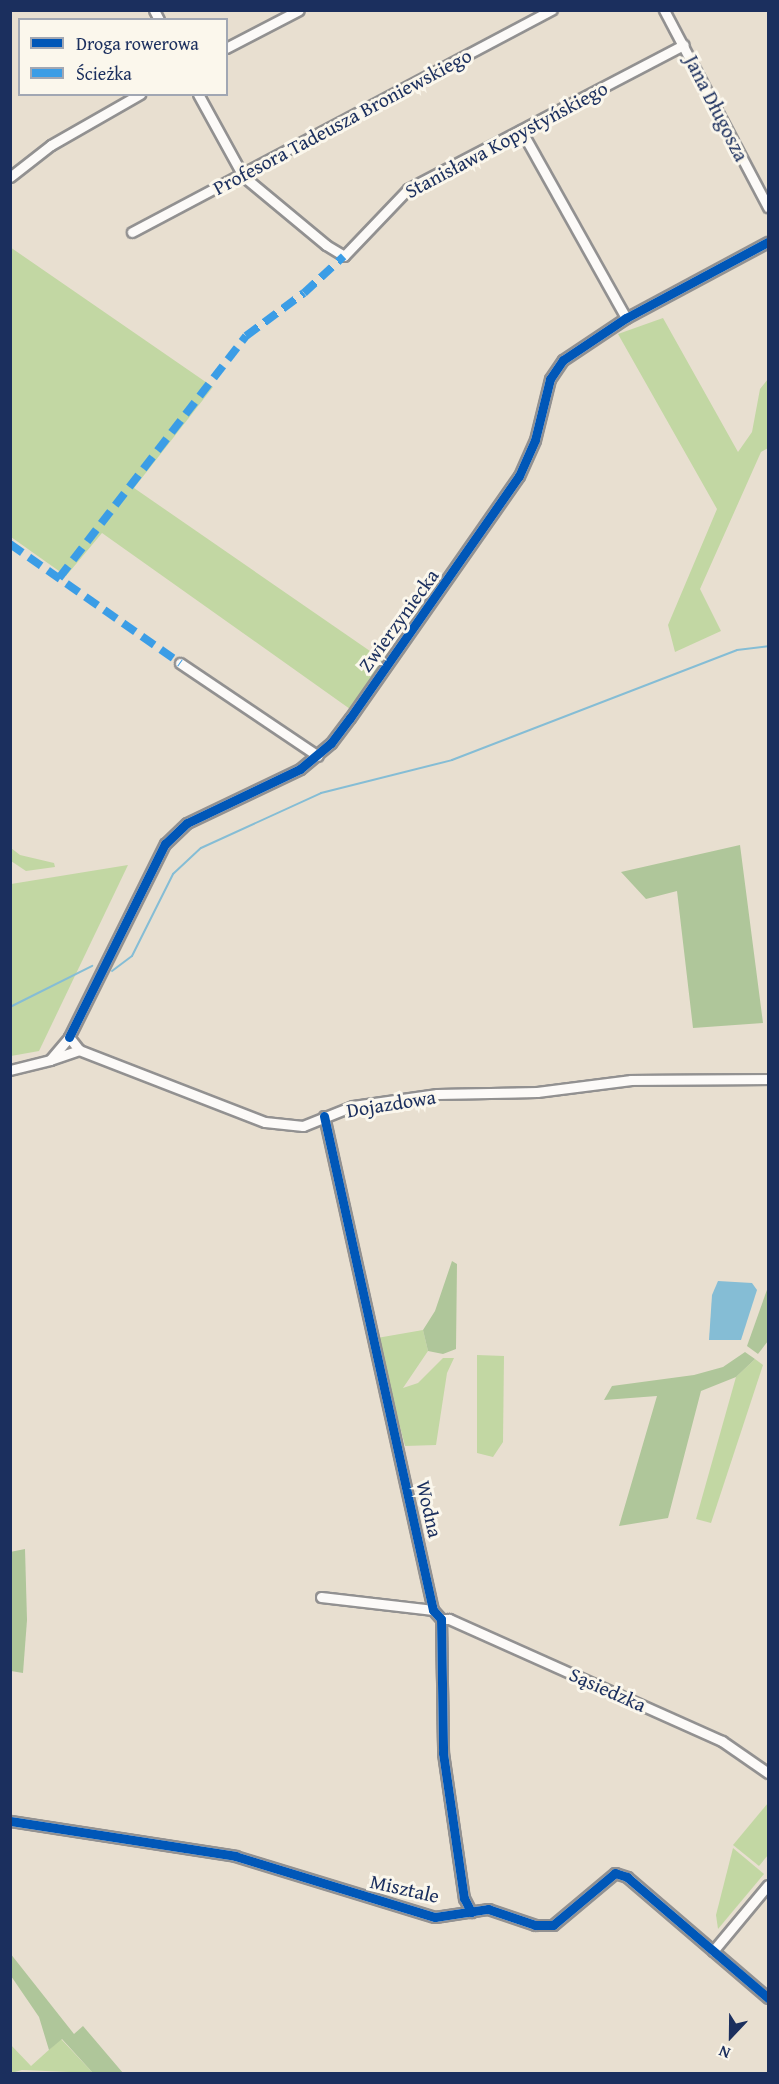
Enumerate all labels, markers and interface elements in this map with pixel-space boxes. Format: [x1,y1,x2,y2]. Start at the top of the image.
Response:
legend [18,18,228,96]
text: Droga rowerowa [76,30,199,57]
street label: Profesora Tadeusza Broniewskiego [209,43,475,199]
street label: Jana Długosza [680,51,754,165]
text: Ścieżka [76,60,132,87]
street label: Stanisława Kopystyńskiego [401,75,611,203]
street label: Zwierzyniecka [353,564,443,676]
street label: Dojazdowa [345,1084,437,1122]
street label: Wodna [412,1478,448,1540]
street label: Sąsiedzka [566,1662,650,1716]
street label: Misztale [368,1868,442,1908]
north arrow [701,2006,761,2066]
text: N [715,2040,734,2066]

